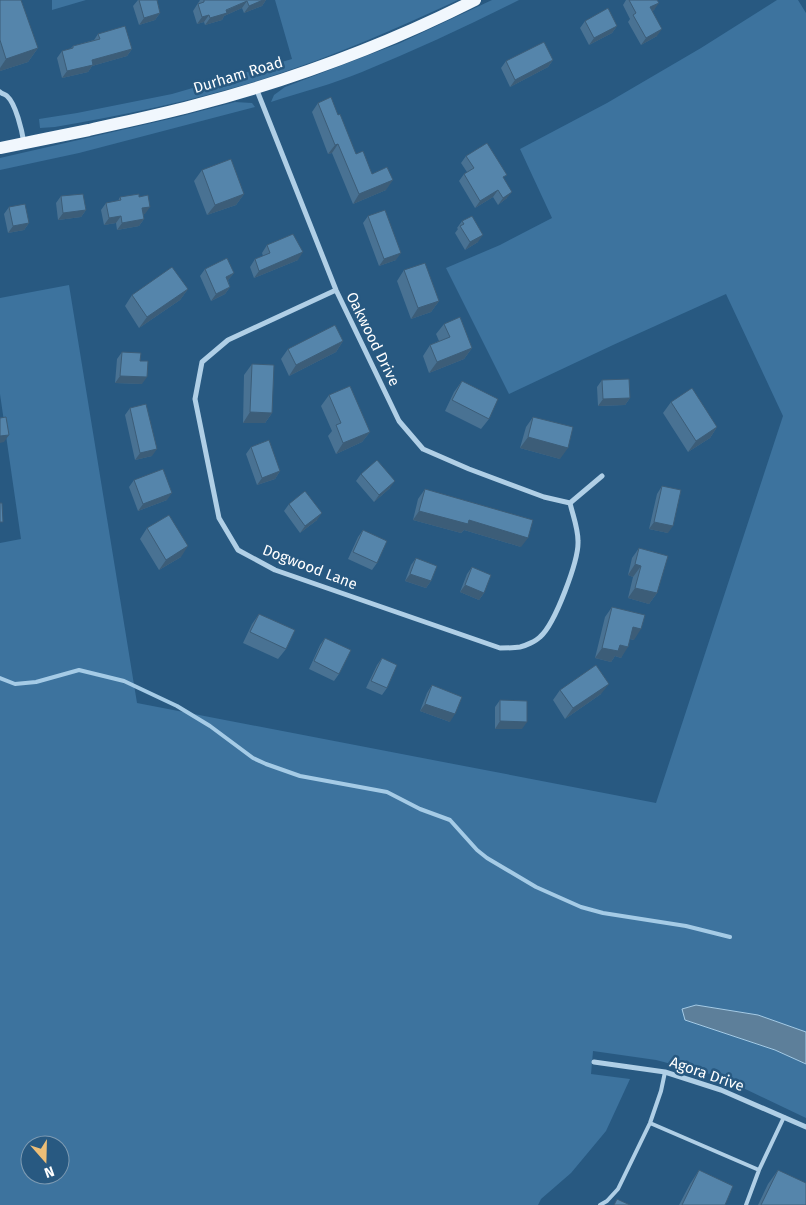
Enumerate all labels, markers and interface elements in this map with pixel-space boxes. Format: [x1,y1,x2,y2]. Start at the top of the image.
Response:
street label: Durham Road [191,53,285,97]
street label: Oakwood Drive [342,289,404,389]
street label: Dogwood Lane [260,541,360,593]
street label: Agora Drive [667,1053,747,1095]
north arrow [20,1135,70,1185]
text: N [42,1162,57,1181]

